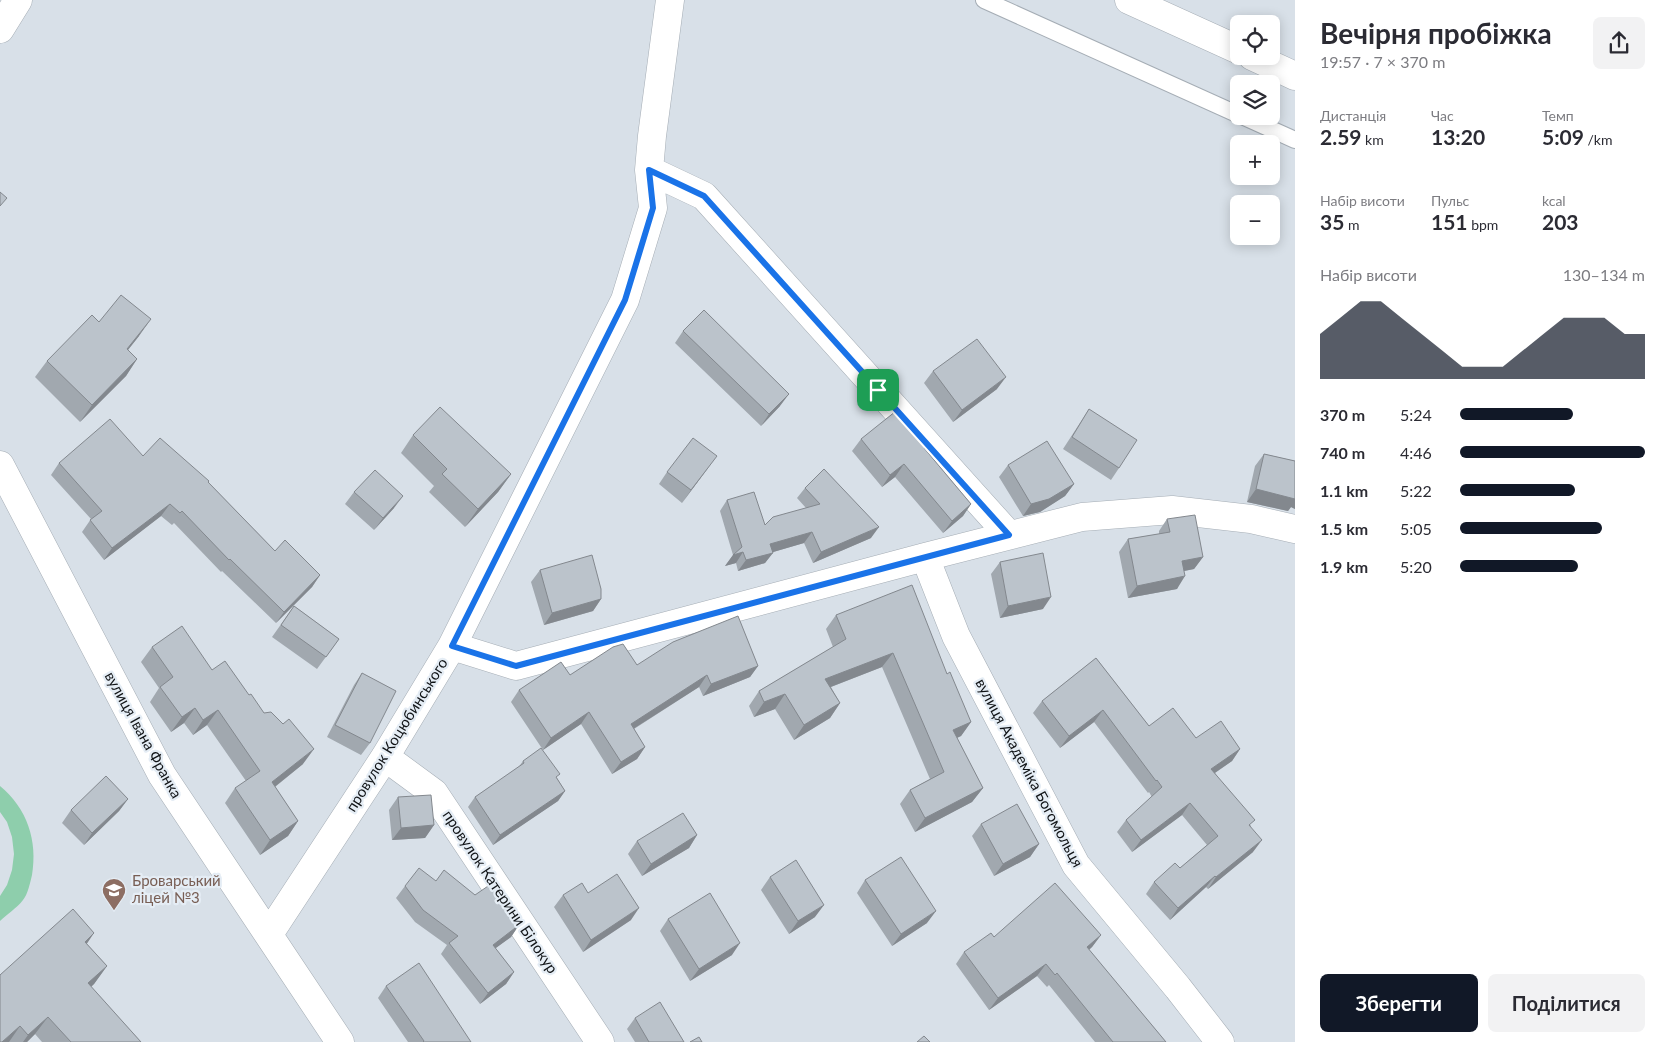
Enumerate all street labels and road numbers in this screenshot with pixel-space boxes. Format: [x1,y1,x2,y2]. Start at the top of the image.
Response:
street label: провулок Коцюбинського [341,654,451,815]
street label: вулиця Івана Франка [102,668,186,801]
street label: вулиця Академіка Богомольця [972,675,1087,870]
street label: провулок Катерини Білокур [439,806,562,976]

